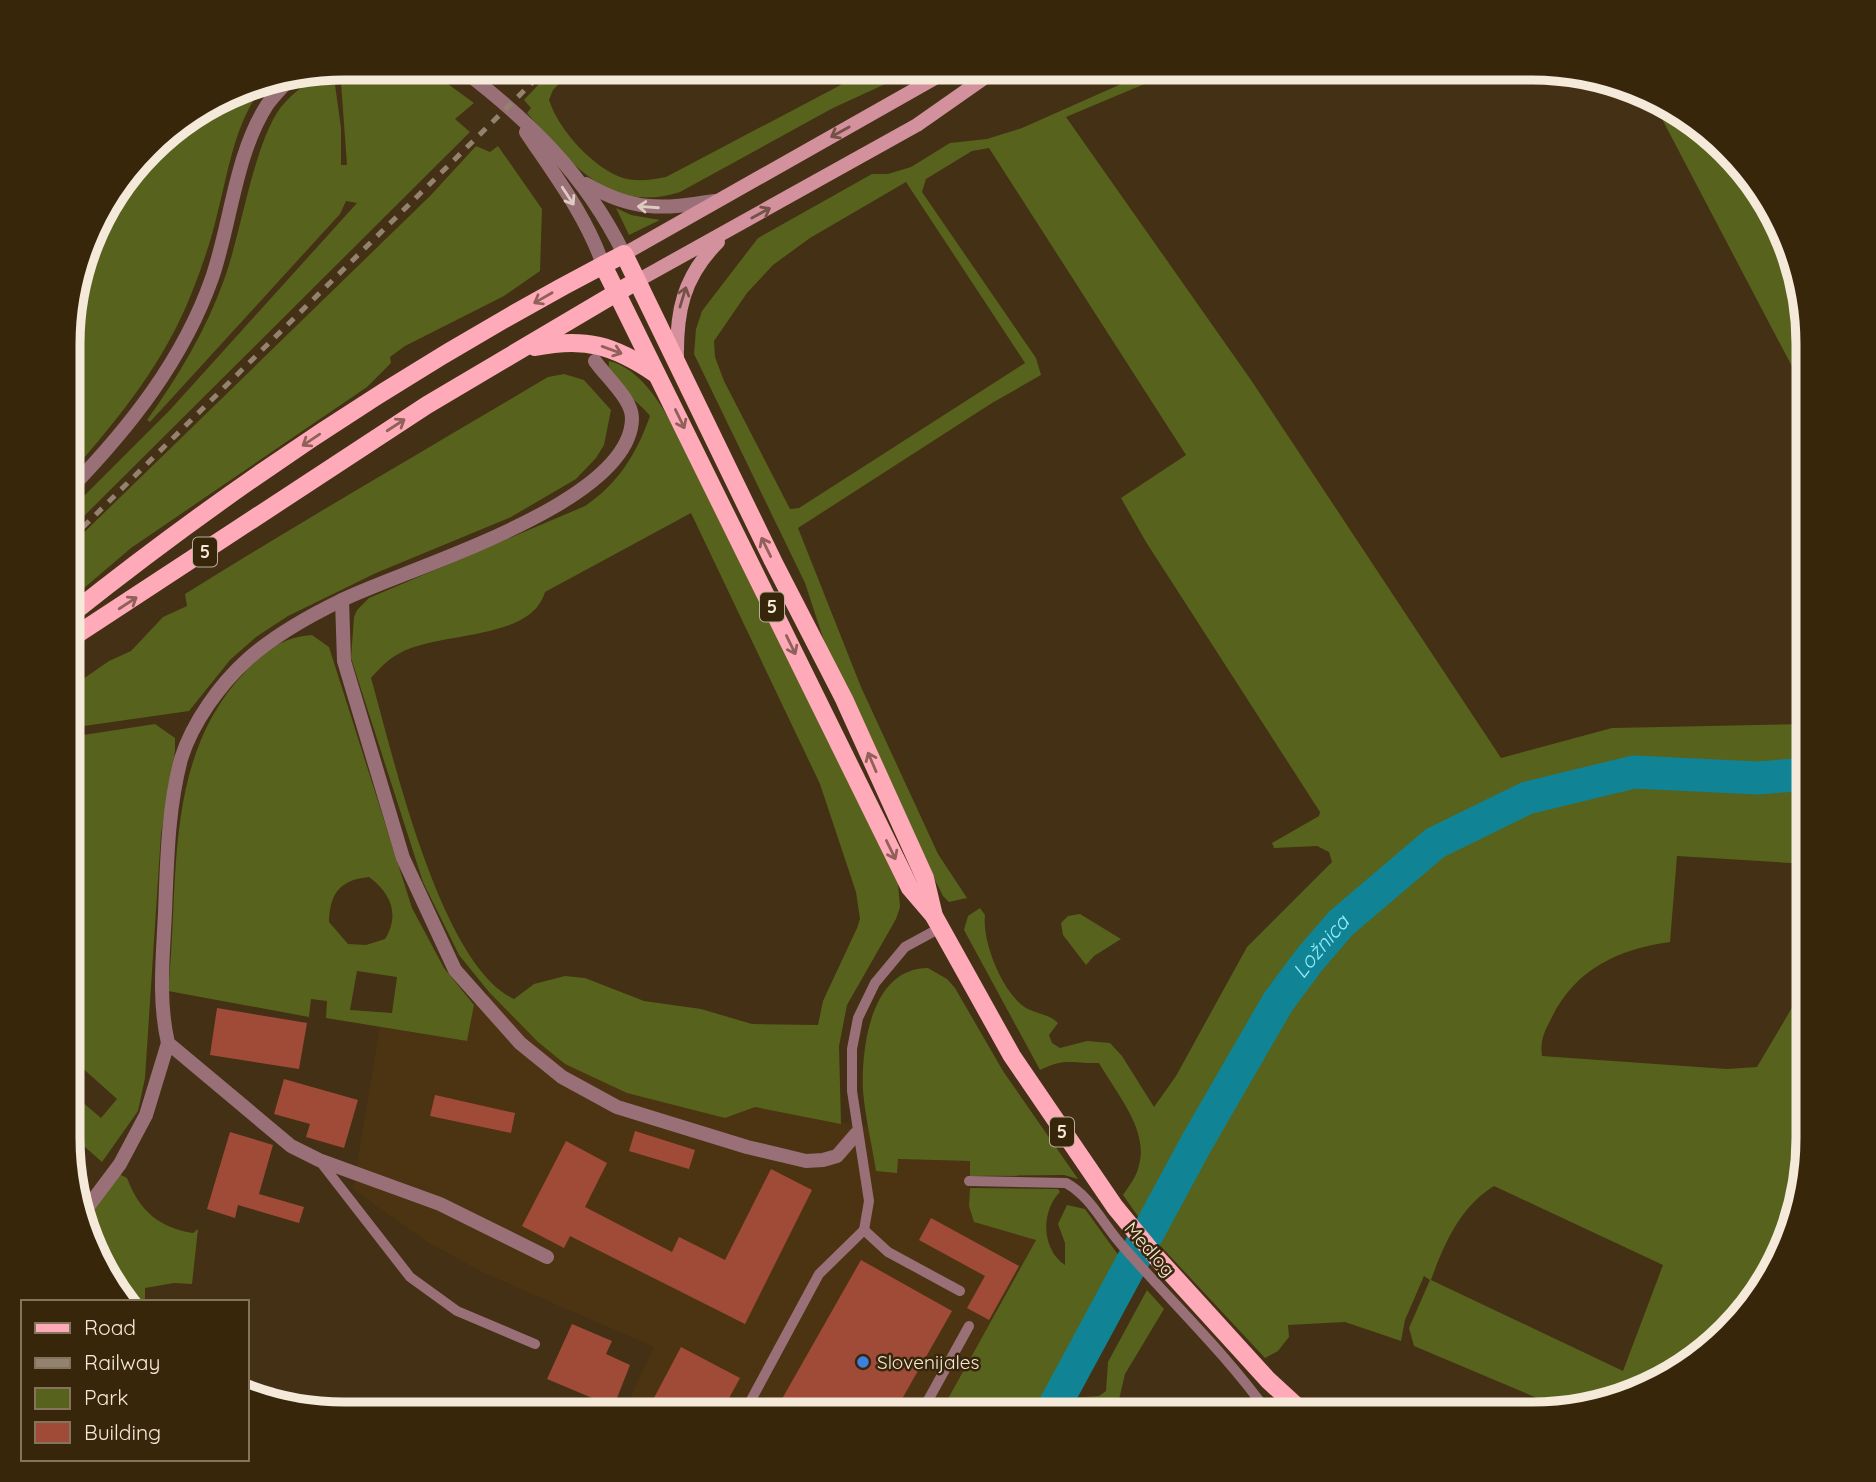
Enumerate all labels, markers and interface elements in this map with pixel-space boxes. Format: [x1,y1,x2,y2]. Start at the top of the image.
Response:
one-way arrow [830,125,850,139]
one-way arrow [561,186,575,205]
one-way arrow [637,200,659,213]
one-way arrow [751,206,771,220]
one-way arrow [677,287,690,309]
one-way arrow [534,292,554,306]
one-way arrow [600,345,622,357]
one-way arrow [673,408,687,429]
one-way arrow [385,418,405,432]
one-way arrow [302,433,321,447]
one-way arrow [758,537,772,558]
road number: 5 [193,538,217,566]
road number: 5 [760,592,784,622]
one-way arrow [117,595,137,609]
one-way arrow [785,634,798,655]
one-way arrow [865,752,878,774]
one-way arrow [884,839,898,860]
water label: Ložnica [1286,908,1355,983]
road number: 5 [1050,1118,1074,1147]
street label: Medlog [1119,1216,1181,1282]
legend [21,1300,248,1461]
text: Road [84,1314,136,1340]
text: Railway [84,1349,160,1375]
place label: Slovenijales [877,1350,980,1374]
marker: Slovenijales [855,1354,871,1370]
text: Park [84,1384,128,1410]
text: Building [84,1419,161,1445]

